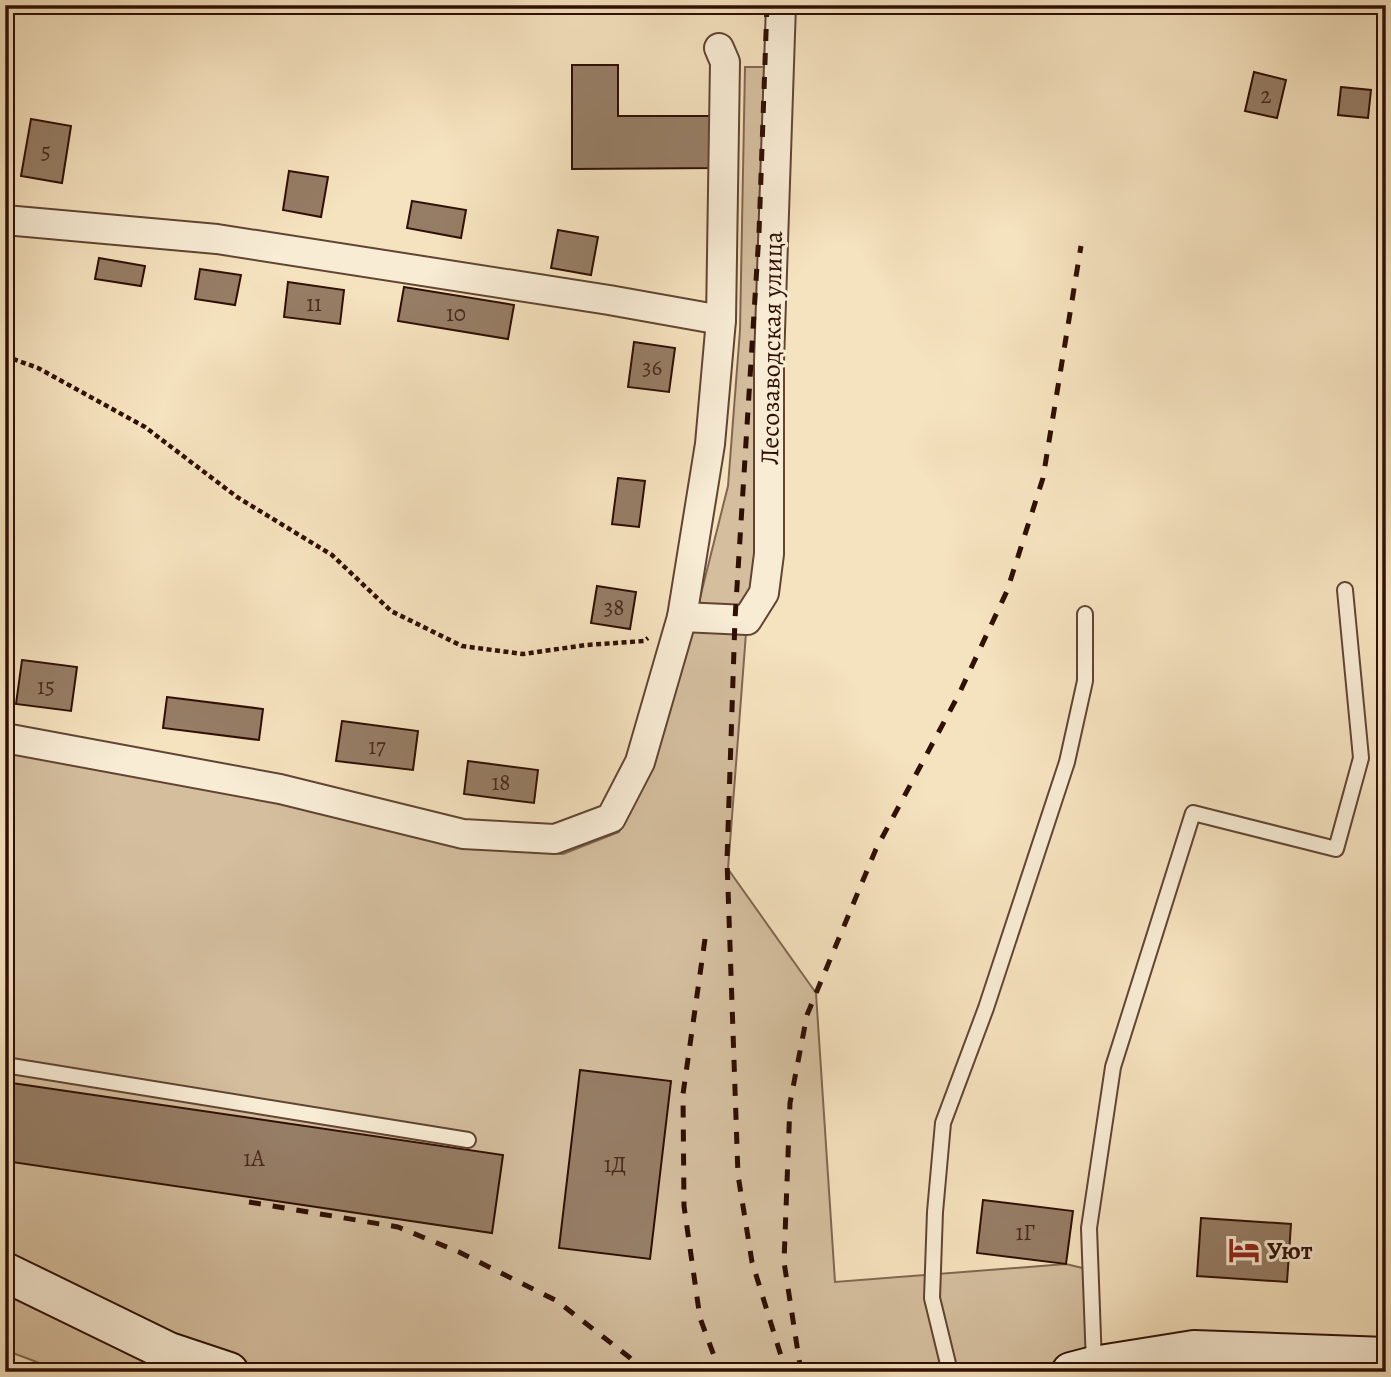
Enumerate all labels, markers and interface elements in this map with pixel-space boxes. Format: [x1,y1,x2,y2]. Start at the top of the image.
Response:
house number: 2 [1261,80,1272,111]
house number: 5 [41,136,51,167]
street label: Лесозаводская улица [752,231,791,465]
house number: 11 [306,288,322,319]
house number: 10 [446,298,466,329]
house number: 36 [642,352,662,383]
house number: 38 [604,592,624,623]
house number: 15 [37,671,55,702]
house number: 17 [368,731,386,762]
house number: 18 [491,767,511,798]
house number: 1А [243,1143,265,1174]
house number: 1Д [604,1149,626,1180]
house number: 1Г [1015,1217,1035,1248]
hotel icon: Уют [1227,1233,1261,1267]
place label: Уют [1267,1233,1313,1268]

